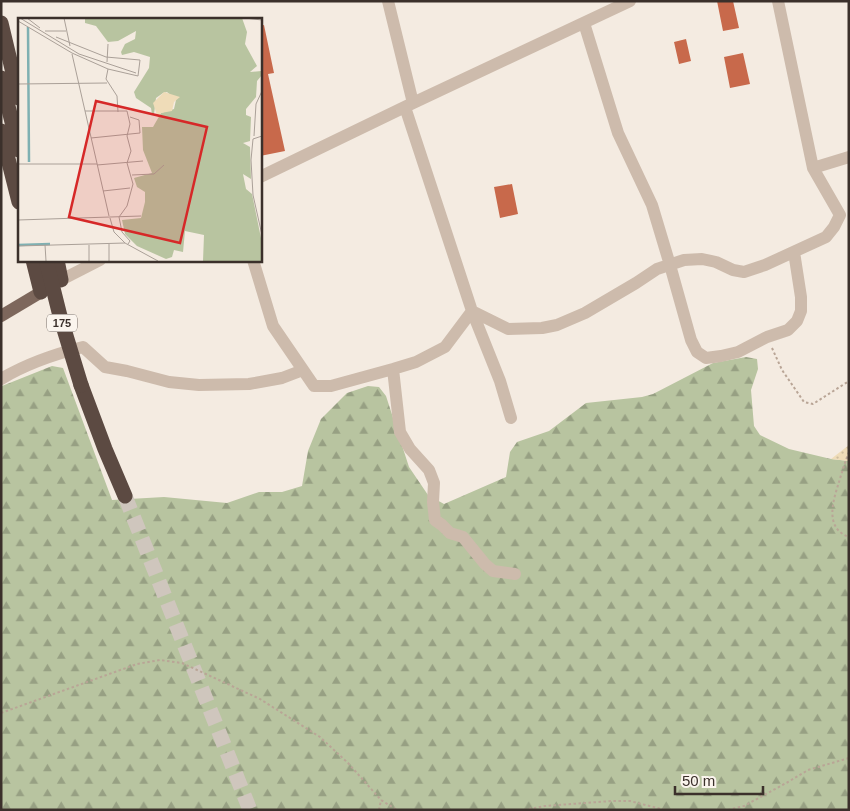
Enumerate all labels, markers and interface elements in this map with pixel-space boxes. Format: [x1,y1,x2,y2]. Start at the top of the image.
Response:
inset map [18,18,261,261]
road number: 175 [47,314,77,332]
scale bar [675,764,762,796]
text: 50 m [682,772,715,789]

